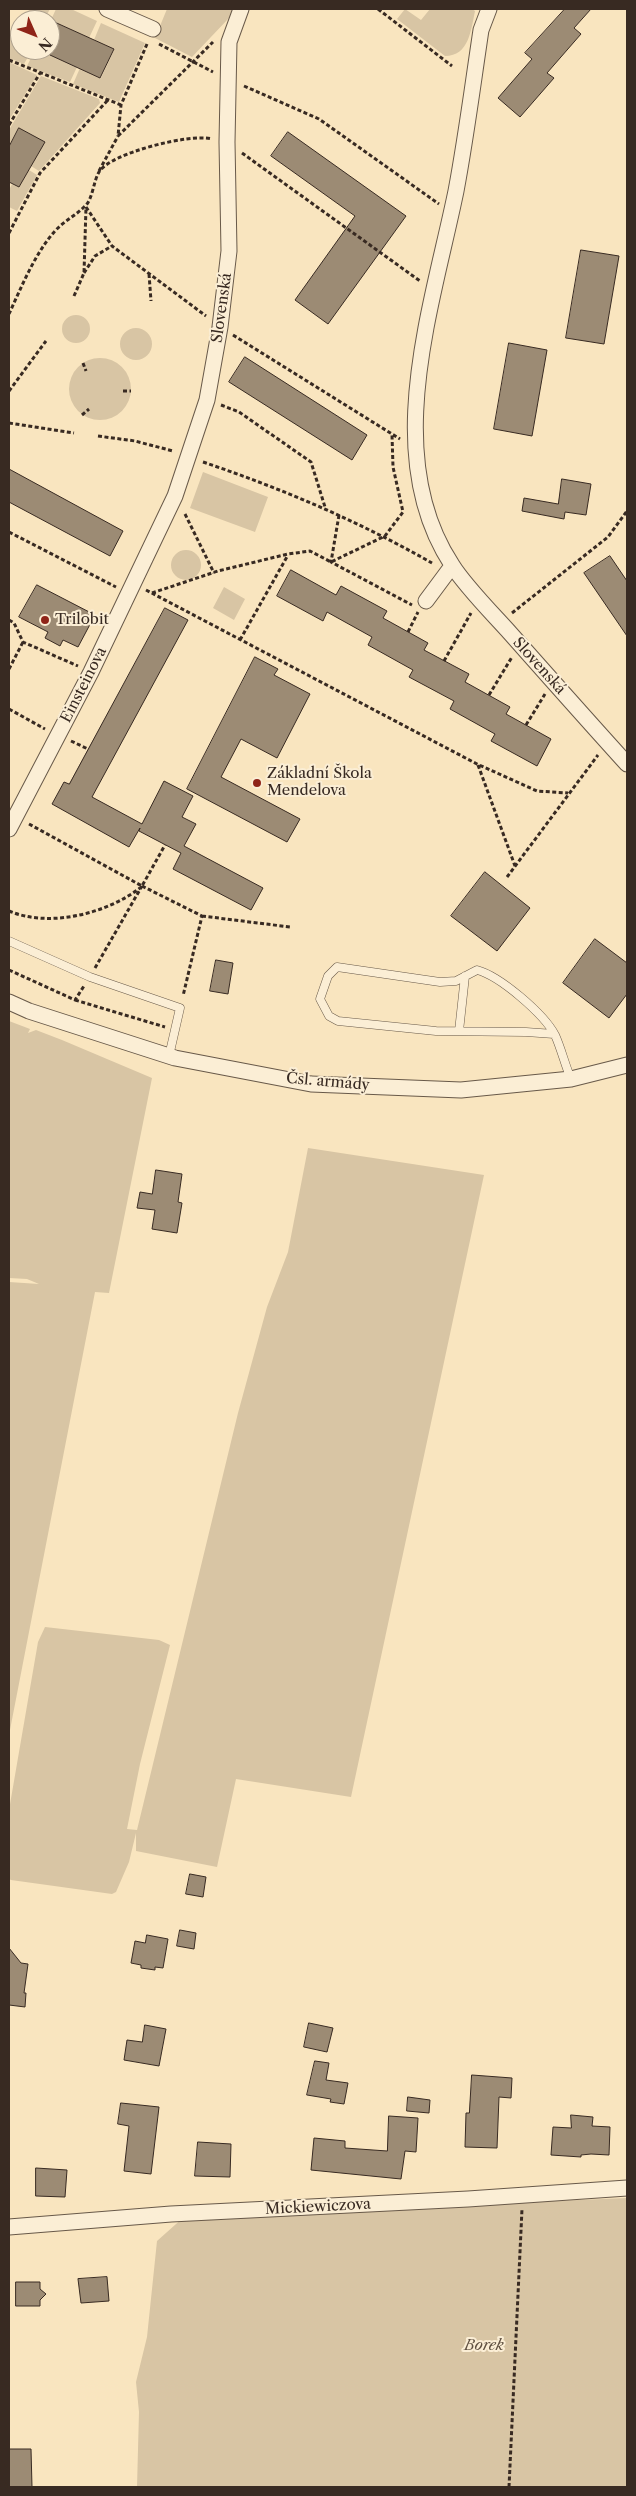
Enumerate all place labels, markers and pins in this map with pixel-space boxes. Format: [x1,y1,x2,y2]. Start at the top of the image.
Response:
place label: Trilobit [55,611,109,629]
marker: Trilobit [39,614,51,626]
place label: Základní Škola Mendelova [267,765,372,800]
marker: Základní Škola Mendelova [251,777,263,789]

